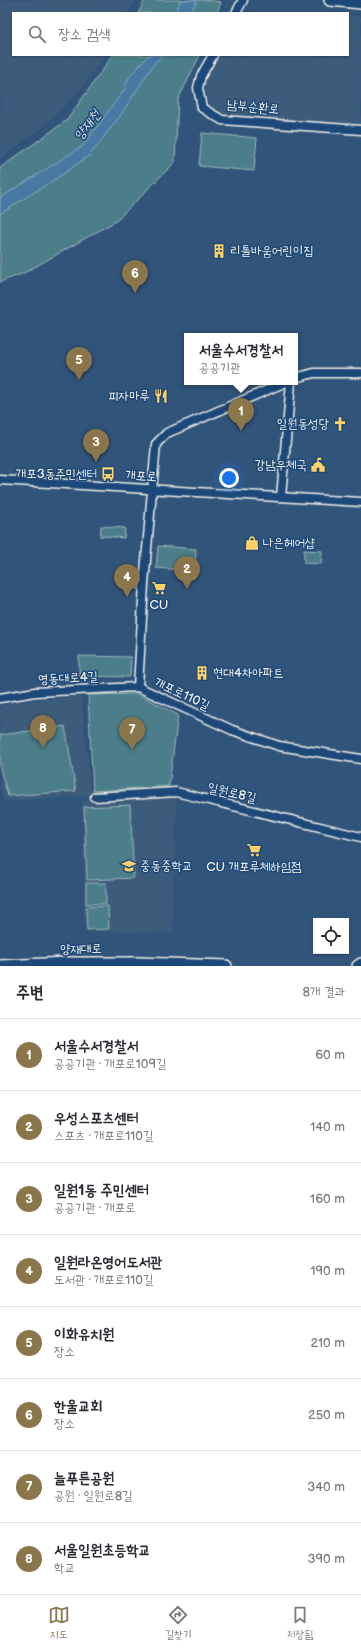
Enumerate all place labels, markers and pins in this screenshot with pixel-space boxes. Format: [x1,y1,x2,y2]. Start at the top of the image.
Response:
building icon: 리틀바움어린이집 [211,243,227,259]
place label: 리틀바움어린이집 [230,243,314,259]
pin: 6 [122,260,148,293]
pin: 5 [66,347,92,380]
place label: 피자마루 [108,388,150,404]
restaurant icon: 피자마루 [153,388,169,404]
pin: 1 [228,398,254,431]
place label: 일원동성당 [277,416,330,432]
church icon: 일원동성당 [332,416,348,432]
pin: 3 [83,429,109,462]
place label: 강남우체국 [255,457,307,473]
public building icon: 강남우체국 [310,457,326,473]
place label: 개포3동주민센터 [16,466,97,482]
bus stop icon: 개포3동주민센터 [100,466,116,482]
shop icon: 나은헤어샵 [244,535,260,551]
place label: 나은헤어샵 [263,535,315,551]
pin: 2 [174,556,200,589]
pin: 4 [114,564,140,597]
supermarket icon: CU [151,580,167,596]
place label: CU [150,597,168,613]
building icon: 현대4차아파트 [194,665,210,681]
place label: 현대4차아파트 [213,665,284,681]
pin: 8 [30,715,56,748]
pin: 7 [119,717,145,750]
supermarket icon: CU 개포루체하임점 [246,842,262,858]
school or university icon: 중동중학교 [121,858,137,874]
place label: 중동중학교 [140,858,192,874]
place label: CU 개포루체하임점 [206,859,302,875]

